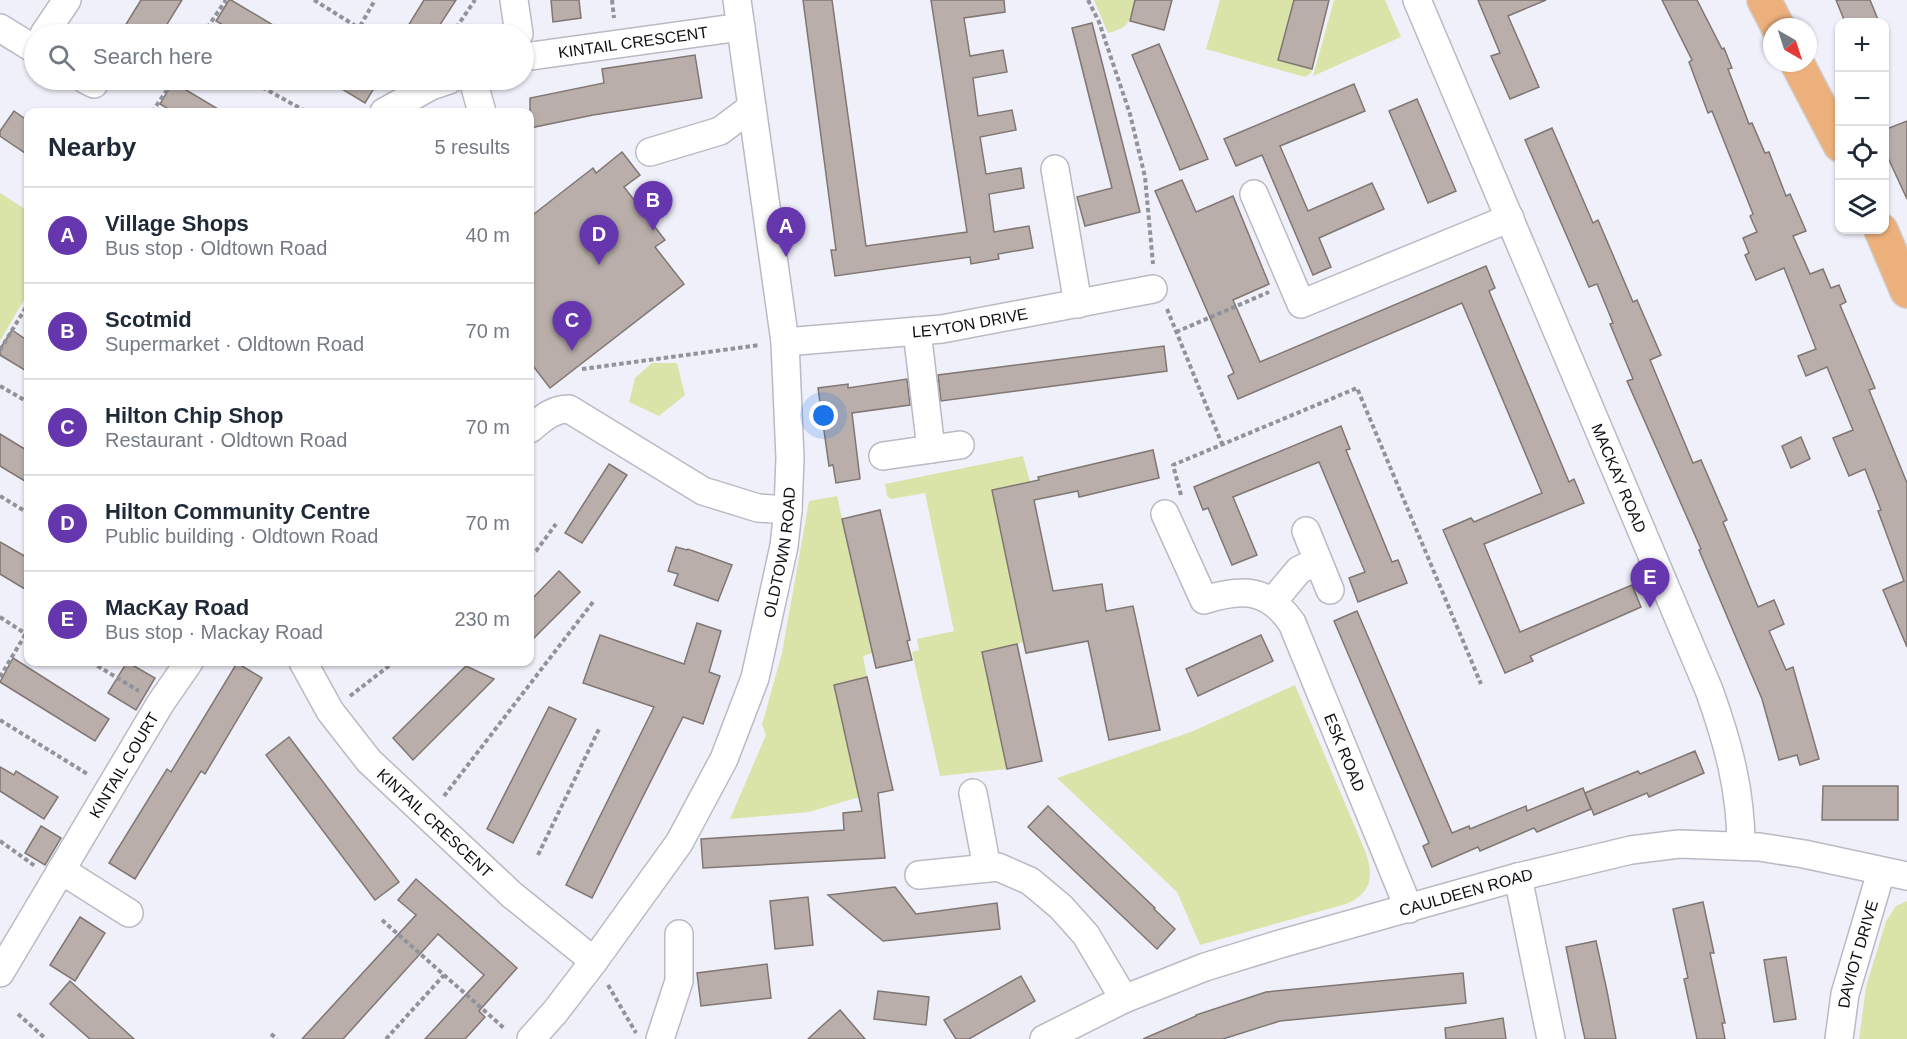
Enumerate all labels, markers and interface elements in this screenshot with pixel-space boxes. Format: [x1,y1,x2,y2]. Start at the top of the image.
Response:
north arrow [1763,18,1817,72]
map controls [1835,18,1889,234]
button: + [1835,18,1889,72]
search box [24,24,534,90]
street label: KINTAIL CRESCENT [557,24,709,61]
icon: search [45,41,78,74]
text: Search here [93,44,213,69]
button: − [1835,72,1889,126]
button: locate [1835,126,1889,180]
text: Nearby [48,132,136,162]
text: 5 results [434,136,510,158]
button: layers [1835,180,1889,234]
pin: B [634,182,672,231]
pin: A [766,208,806,257]
text: Village Shops [105,211,249,236]
pin: D [580,216,618,265]
text: A [60,224,75,246]
text: 40 m [466,224,510,246]
text: Bus stop · Oldtown Road [105,237,327,259]
pin: C [552,302,592,351]
street label: LEYTON DRIVE [911,305,1029,340]
text: Scotmid [105,307,192,332]
text: B [60,320,75,342]
text: 70 m [466,320,510,342]
text: Supermarket · Oldtown Road [105,333,364,355]
your location [809,401,838,430]
text: Hilton Chip Shop [105,403,283,428]
text: C [60,416,75,438]
text: 70 m [466,416,510,438]
street label: MACKAY ROAD [1588,421,1649,535]
text: Restaurant · Oldtown Road [105,429,347,451]
street label: OLDTOWN ROAD [761,487,798,619]
text: Hilton Community Centre [105,499,370,524]
text: D [60,512,75,534]
text: 70 m [466,512,510,534]
text: Public building · Oldtown Road [105,525,379,547]
pin: E [1630,558,1670,608]
text: MacKay Road [105,595,249,620]
text: E [61,608,74,630]
text: 230 m [454,608,510,630]
text: Bus stop · Mackay Road [105,621,323,643]
street label: KINTAIL COURT [86,709,162,821]
street label: ESK ROAD [1321,711,1368,794]
street label: KINTAIL CRESCENT [374,765,496,881]
street label: CAULDEEN ROAD [1397,866,1534,919]
street label: DAVIOT DRIVE [1835,898,1881,1009]

